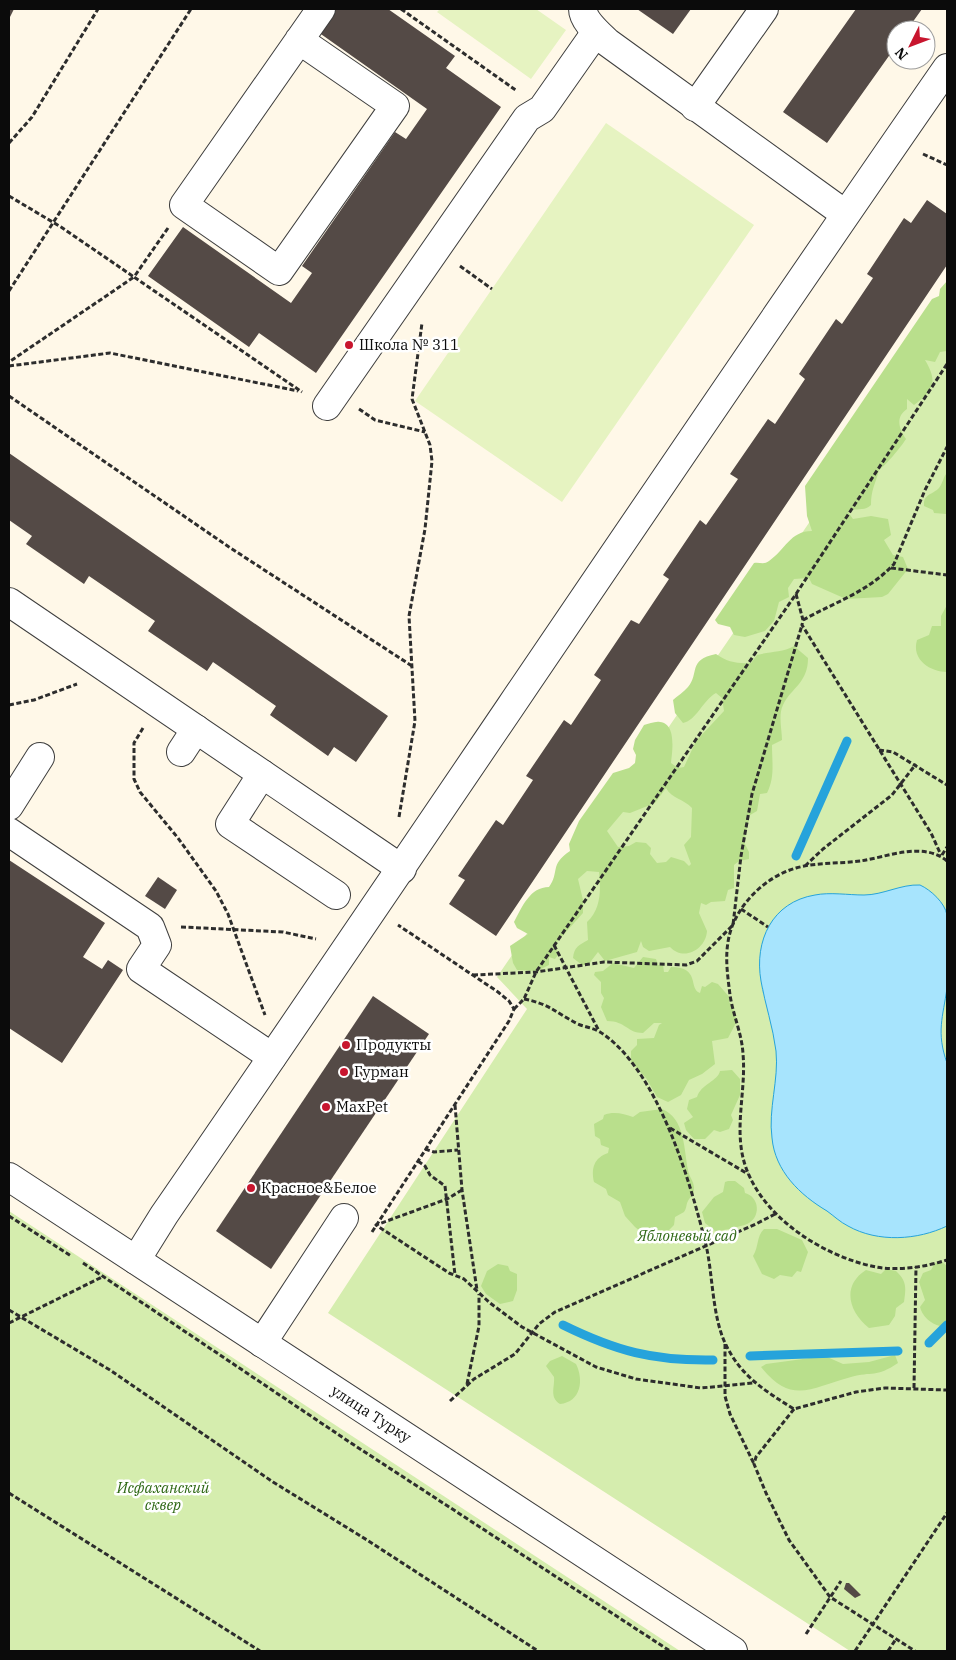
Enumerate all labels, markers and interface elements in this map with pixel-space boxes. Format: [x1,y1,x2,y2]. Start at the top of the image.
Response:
north arrow [886,20,936,70]
text: N [891,44,912,64]
place label: Школа № 311 [359,335,459,354]
marker: Школа № 311 [343,339,355,351]
place label: Продукты [356,1035,431,1054]
marker: Продукты [340,1039,352,1051]
place label: Гурман [354,1062,409,1081]
marker: Гурман [338,1066,350,1078]
place label: MaxPet [336,1097,388,1116]
marker: MaxPet [320,1101,332,1113]
place label: Красное&Белое [261,1178,377,1197]
marker: Красное&Белое [245,1182,257,1194]
park label: Яблоневый сад [637,1226,737,1245]
street label: улица Турку [328,1381,415,1447]
park label: Исфаханский сквер [116,1478,210,1514]

